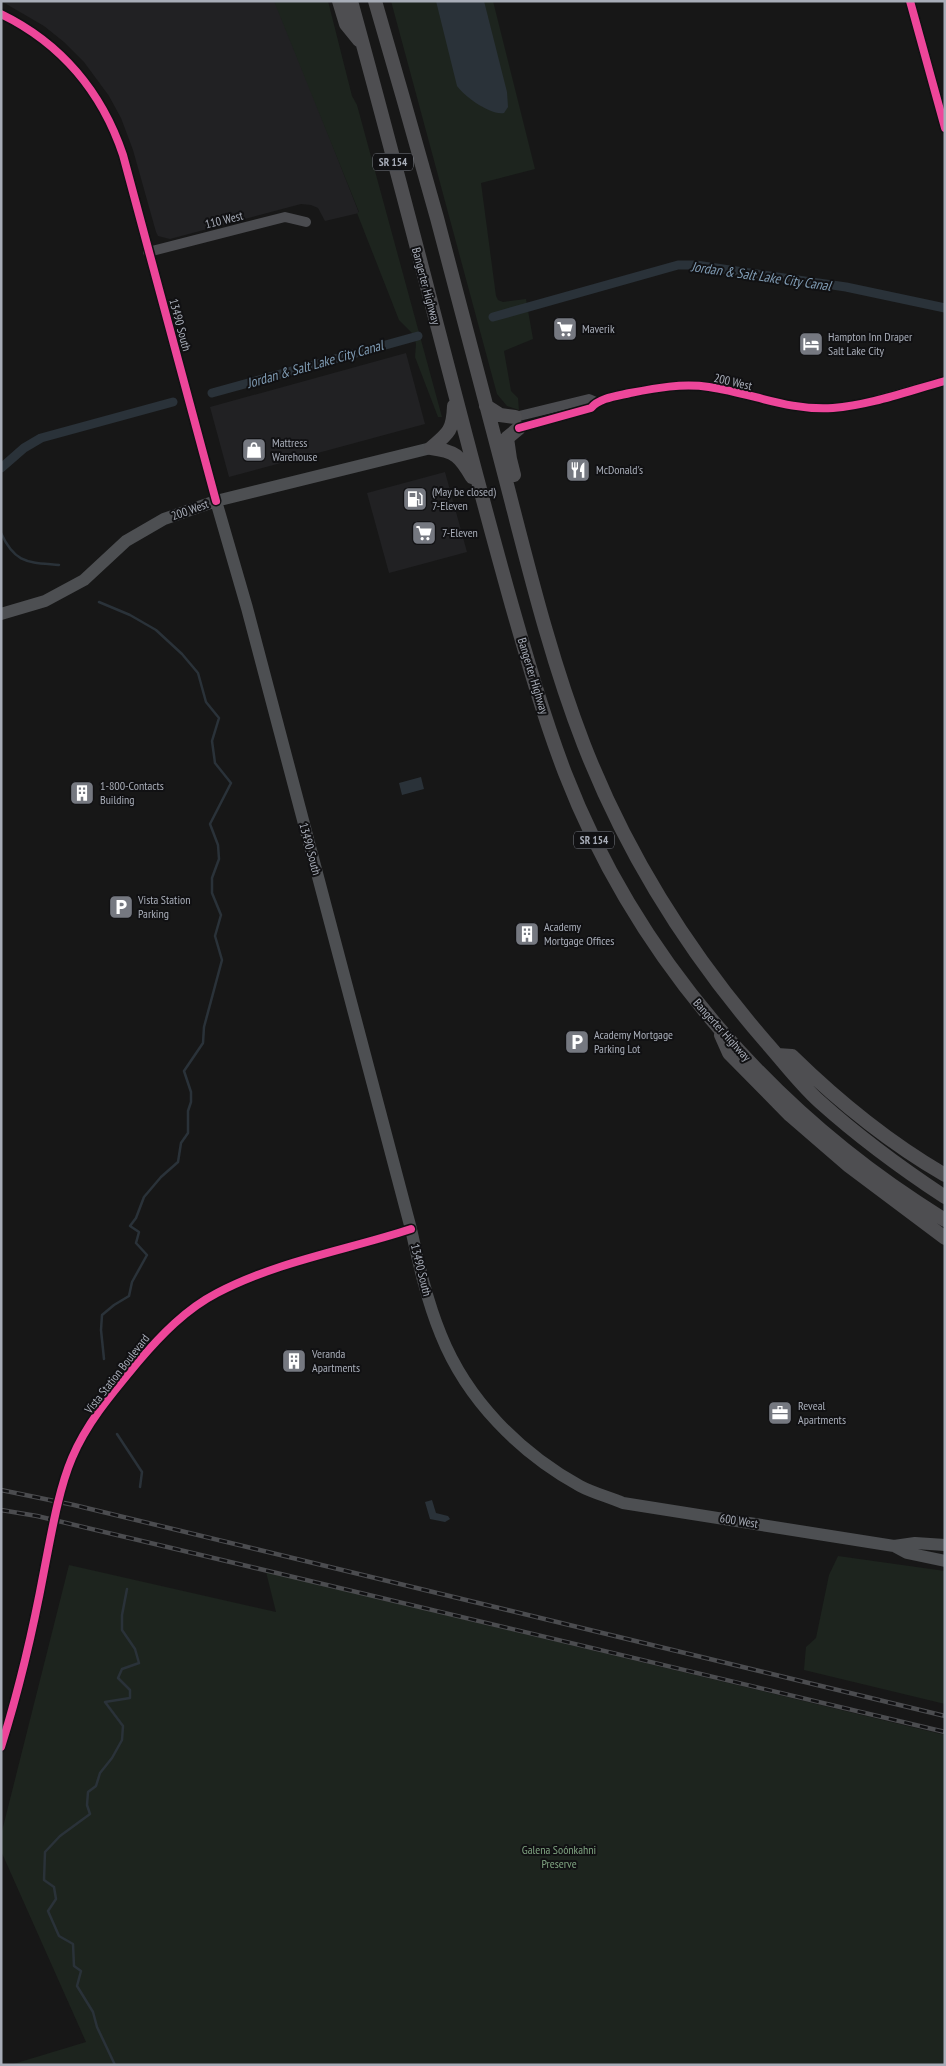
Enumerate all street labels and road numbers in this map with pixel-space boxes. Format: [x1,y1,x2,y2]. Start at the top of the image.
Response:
road number: SR 154 [373,154,413,170]
street label: 110 West [203,207,245,231]
street label: Bangerter Highway [409,246,444,327]
street label: 13490 South [166,297,195,353]
street label: 200 West [713,370,754,393]
street label: 200 West [169,496,211,523]
street label: Bangerter Highway [515,636,552,716]
street label: 13490 South [296,821,325,877]
road number: SR 154 [574,832,614,848]
street label: Bangerter Highway [690,995,755,1065]
street label: 13490 South [408,1242,435,1298]
street label: Vista Station Boulevard [80,1331,152,1417]
street label: 600 West [719,1510,760,1531]

